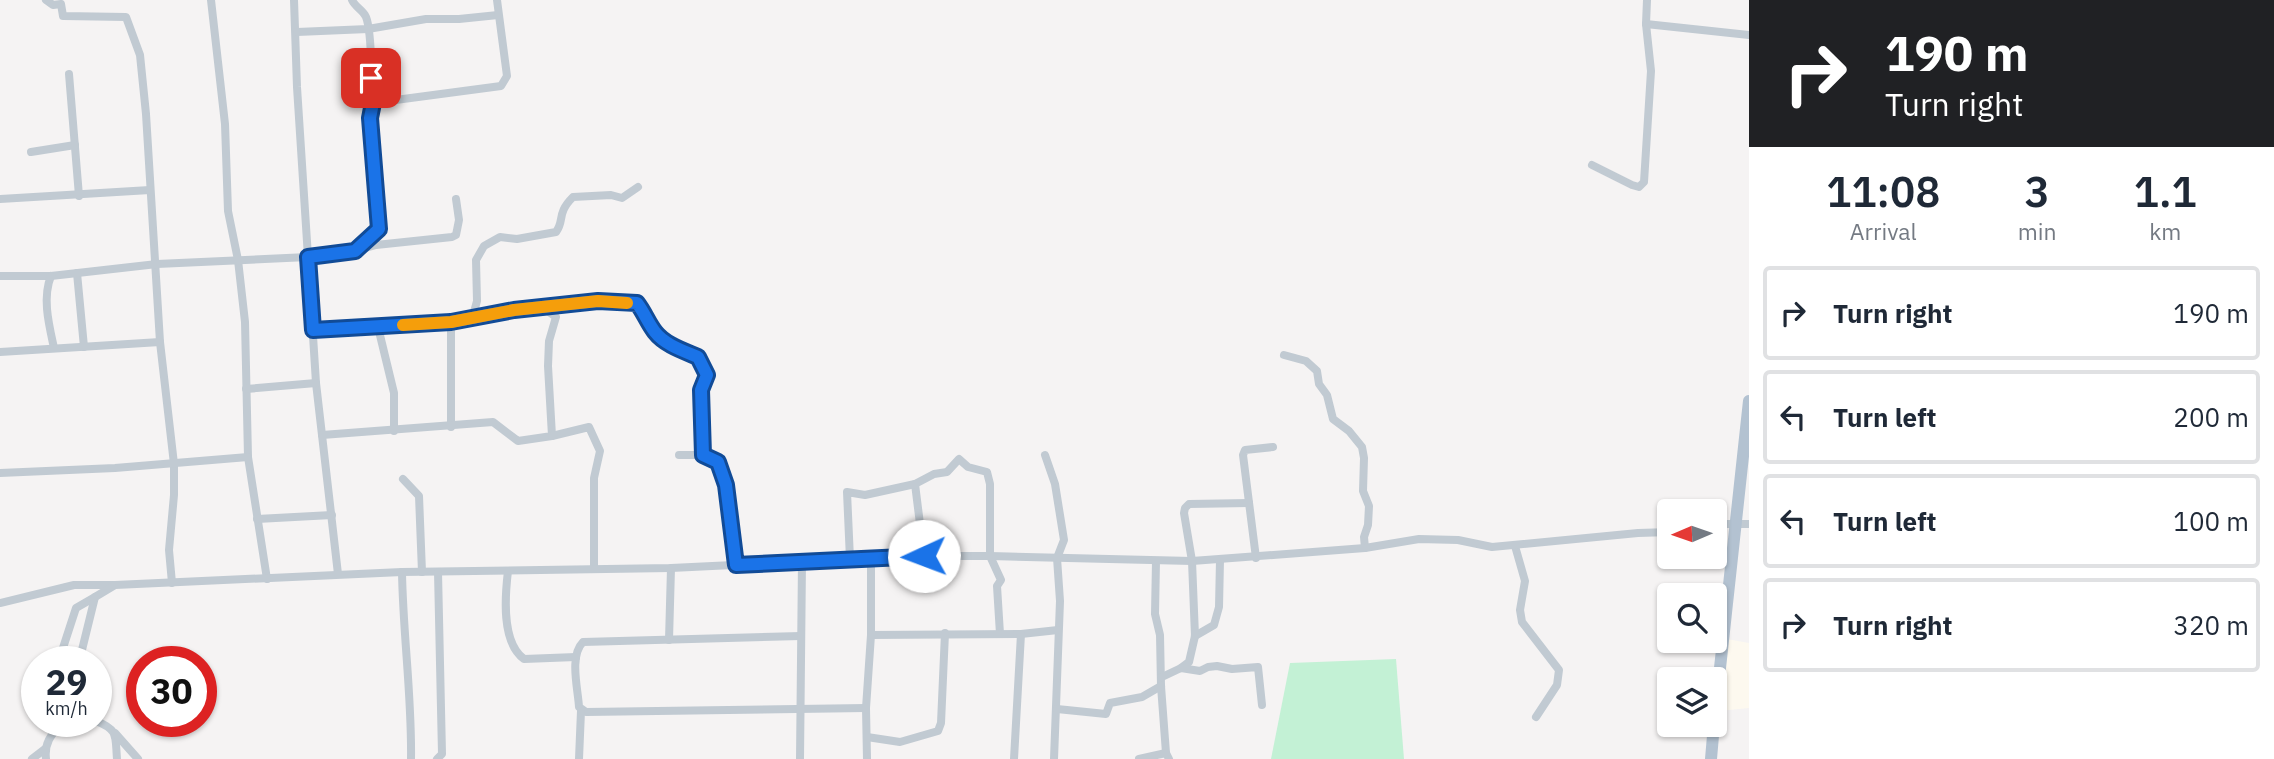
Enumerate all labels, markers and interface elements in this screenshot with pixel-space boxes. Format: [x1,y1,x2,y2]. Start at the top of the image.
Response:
text: 190 m [1885,21,2029,84]
icon: right [1770,28,1861,119]
pin [341,48,401,108]
icon: arrive [352,59,390,97]
text: Turn right [1885,83,2023,125]
text: 11:08 [1826,164,1940,219]
text: 3 [2024,164,2050,219]
text: 1.1 [2134,164,2197,219]
text: Arrival [1850,216,1917,246]
text: min [2018,216,2057,246]
text: km [2149,216,2181,246]
icon: right [1774,294,1812,332]
text: Turn right [1833,296,1952,330]
text: 190 m [2173,296,2249,330]
icon: left [1774,398,1812,436]
text: Turn left [1833,400,1936,434]
text: 200 m [2173,400,2249,434]
north arrow [1657,499,1727,569]
map controls [1657,499,1727,737]
icon: left [1774,502,1812,540]
text: Turn left [1833,504,1936,538]
text: 100 m [2173,504,2249,538]
position arrow [887,519,961,593]
button: search [1657,583,1727,653]
icon: right [1774,606,1812,644]
text: Turn right [1833,608,1952,642]
text: 320 m [2173,608,2249,642]
speed limit sign: 30 [126,646,217,737]
text: 29 [45,659,88,705]
button: layers [1657,667,1727,737]
text: km/h [45,697,88,720]

